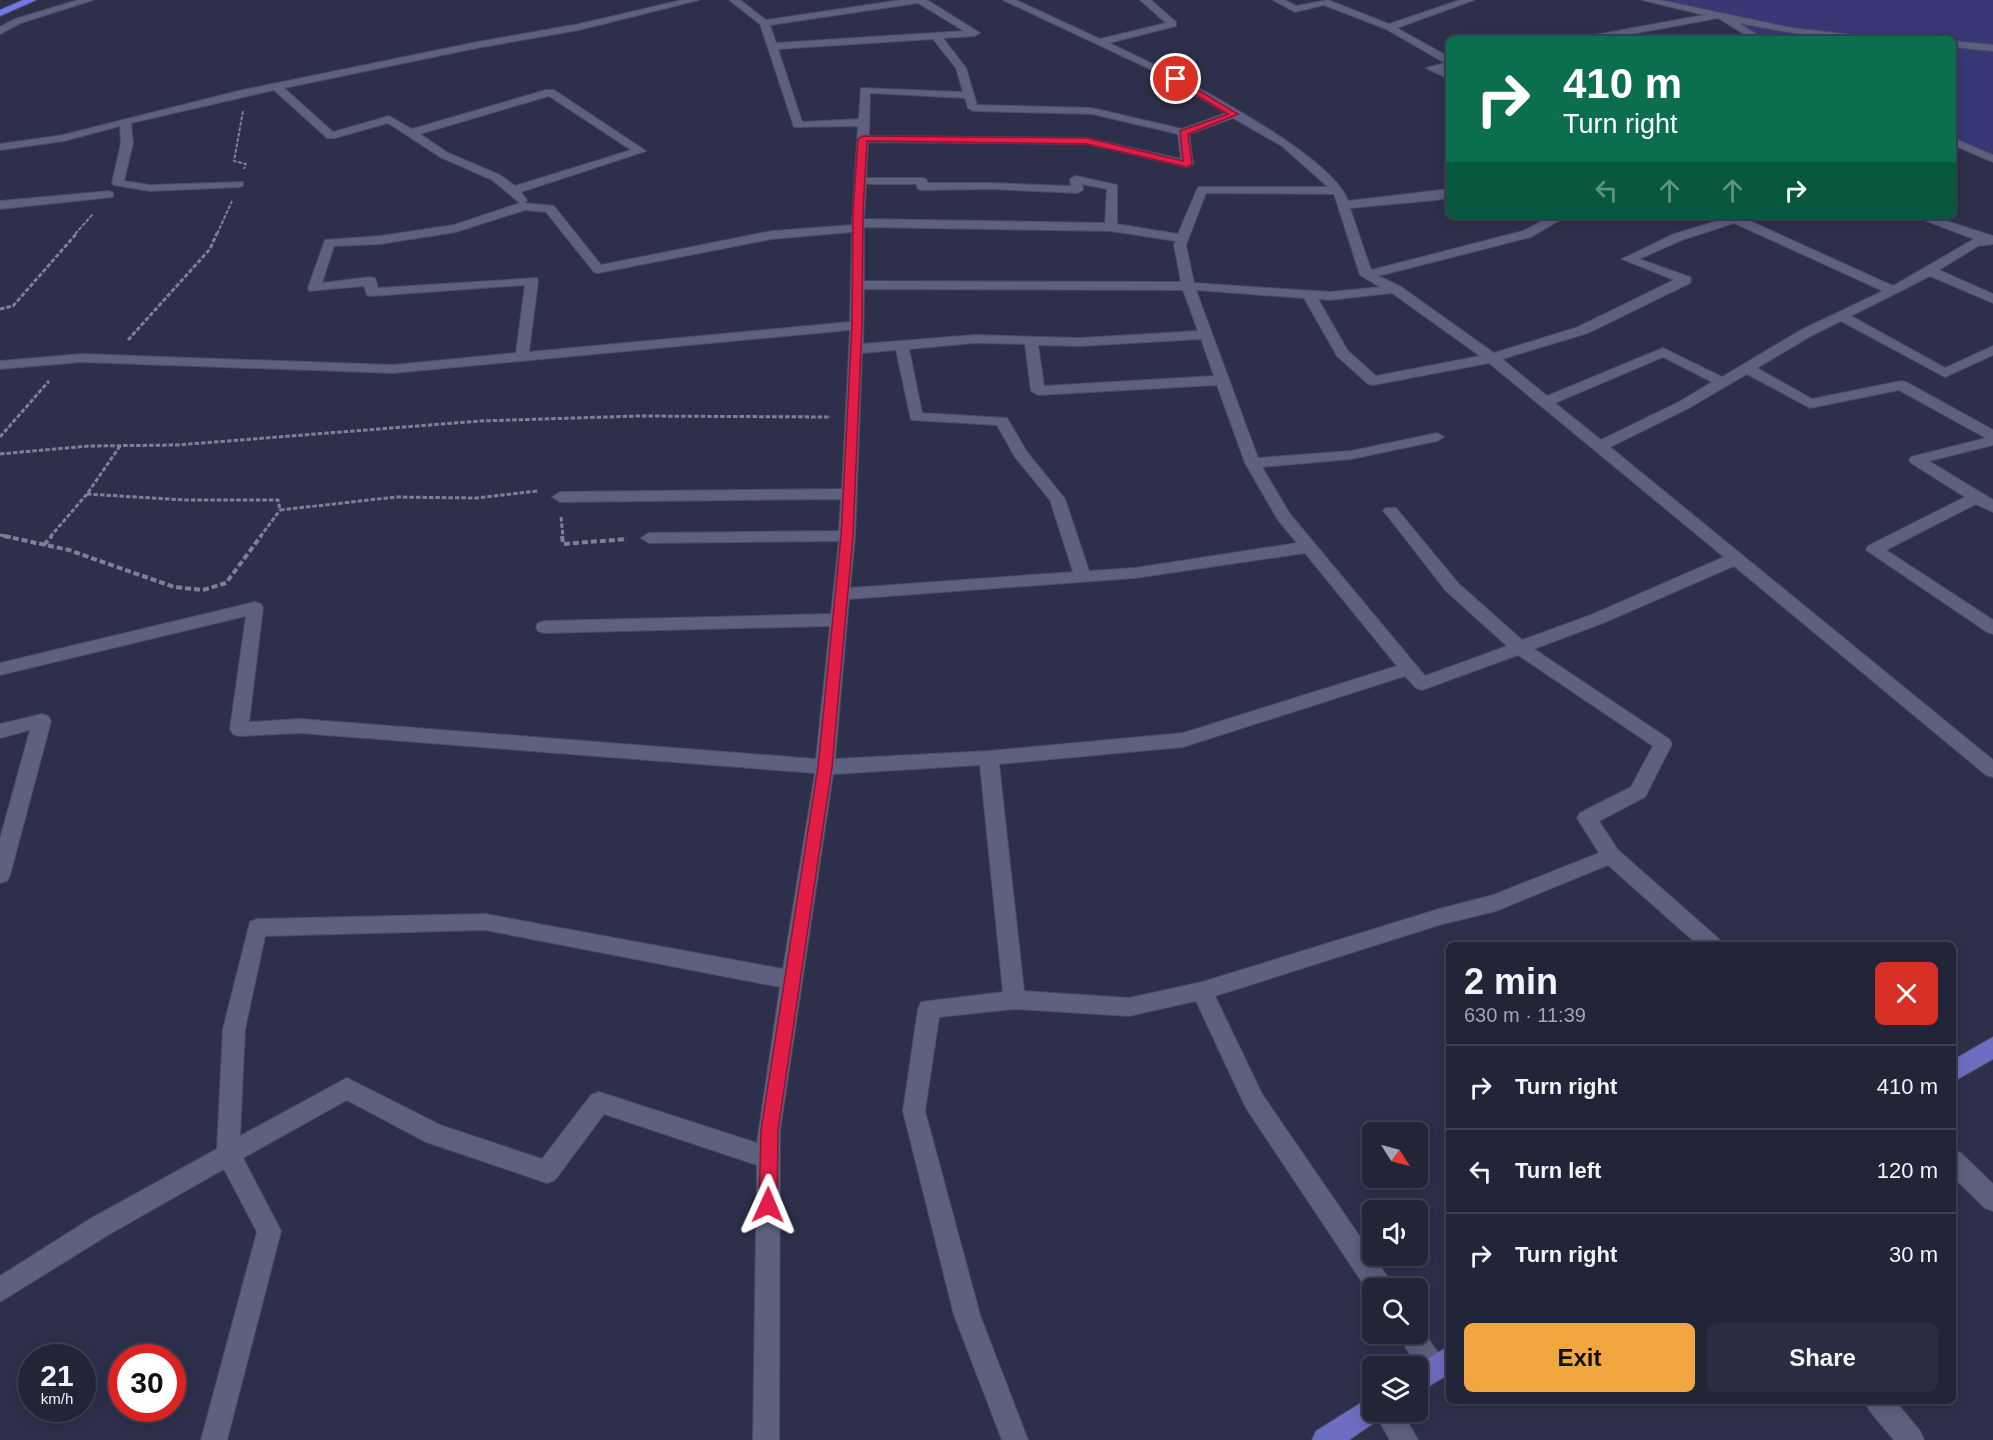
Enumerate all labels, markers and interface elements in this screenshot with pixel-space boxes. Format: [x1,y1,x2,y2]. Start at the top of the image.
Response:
pin [1150,53,1201,104]
icon: right [1464,60,1542,138]
text: 410 m [1563,60,1682,107]
icon: arrive [1159,62,1192,95]
text: Turn right [1563,109,1678,139]
icon: left [1590,174,1623,207]
icon: ahead [1653,174,1686,207]
icon: ahead [1716,174,1749,207]
icon: right [1779,174,1812,207]
text: 2 min [1464,961,1558,1002]
button: close [1875,962,1938,1025]
text: 630 m · 11:39 [1464,1004,1586,1026]
icon: right [1464,1071,1497,1104]
text: Turn right [1515,1074,1617,1099]
text: 410 m [1877,1074,1938,1099]
north arrow [1362,1122,1428,1188]
map controls [1362,1122,1428,1422]
icon: left [1464,1155,1497,1188]
text: Turn left [1515,1158,1601,1183]
text: 120 m [1877,1158,1938,1183]
position arrow [736,1173,800,1237]
button: sound [1362,1200,1428,1266]
icon: right [1464,1239,1497,1272]
text: Turn right [1515,1242,1617,1267]
text: 30 m [1889,1242,1938,1267]
button: search [1362,1278,1428,1344]
button: Exit [1464,1323,1695,1392]
button: Share [1707,1323,1938,1392]
speed limit sign: 30 [108,1344,186,1422]
button: layers [1362,1356,1428,1422]
text: 21 [40,1359,74,1392]
text: km/h [41,1390,73,1407]

